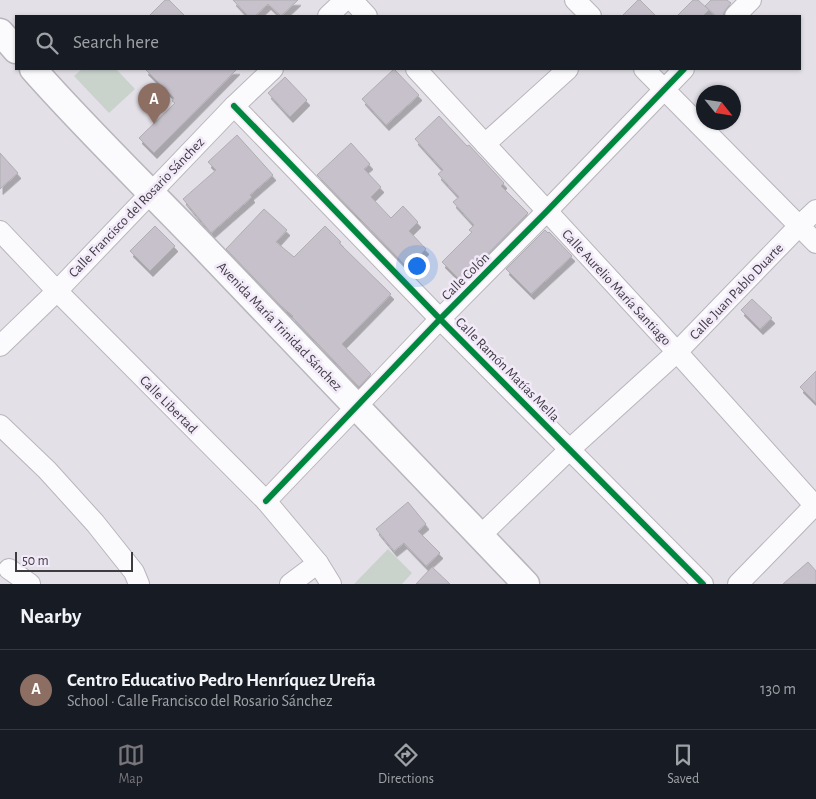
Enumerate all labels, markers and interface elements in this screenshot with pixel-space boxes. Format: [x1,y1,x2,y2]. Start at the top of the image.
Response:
search box [15,15,801,70]
icon: search [33,29,61,57]
text: Search here [73,33,159,52]
pin: A [138,83,170,124]
north arrow [696,85,741,130]
street label: Calle Francisco del Rosario Sánchez [66,135,207,280]
street label: Calle Aurelio María Santiago [559,227,674,349]
street label: Calle Juan Pablo Duarte [687,241,786,342]
street label: Calle Colón [439,250,492,303]
your location [404,253,430,279]
street label: Avenida María Trinidad Sánchez [214,260,345,394]
street label: Calle Ramón Matías Mella [453,315,562,425]
street label: Calle Libertad [137,373,200,436]
scale bar [15,549,132,572]
text: 50 m [22,554,49,568]
text: Nearby [20,606,81,627]
text: Centro Educativo Pedro Henríquez Ureña [67,671,376,690]
text: A [31,681,41,697]
text: 130 m [760,681,796,697]
text: School · Calle Francisco del Rosario Sánchez [67,693,333,709]
tab: Map [117,741,145,788]
tab: Directions [378,741,434,788]
tab: Saved [667,741,699,788]

